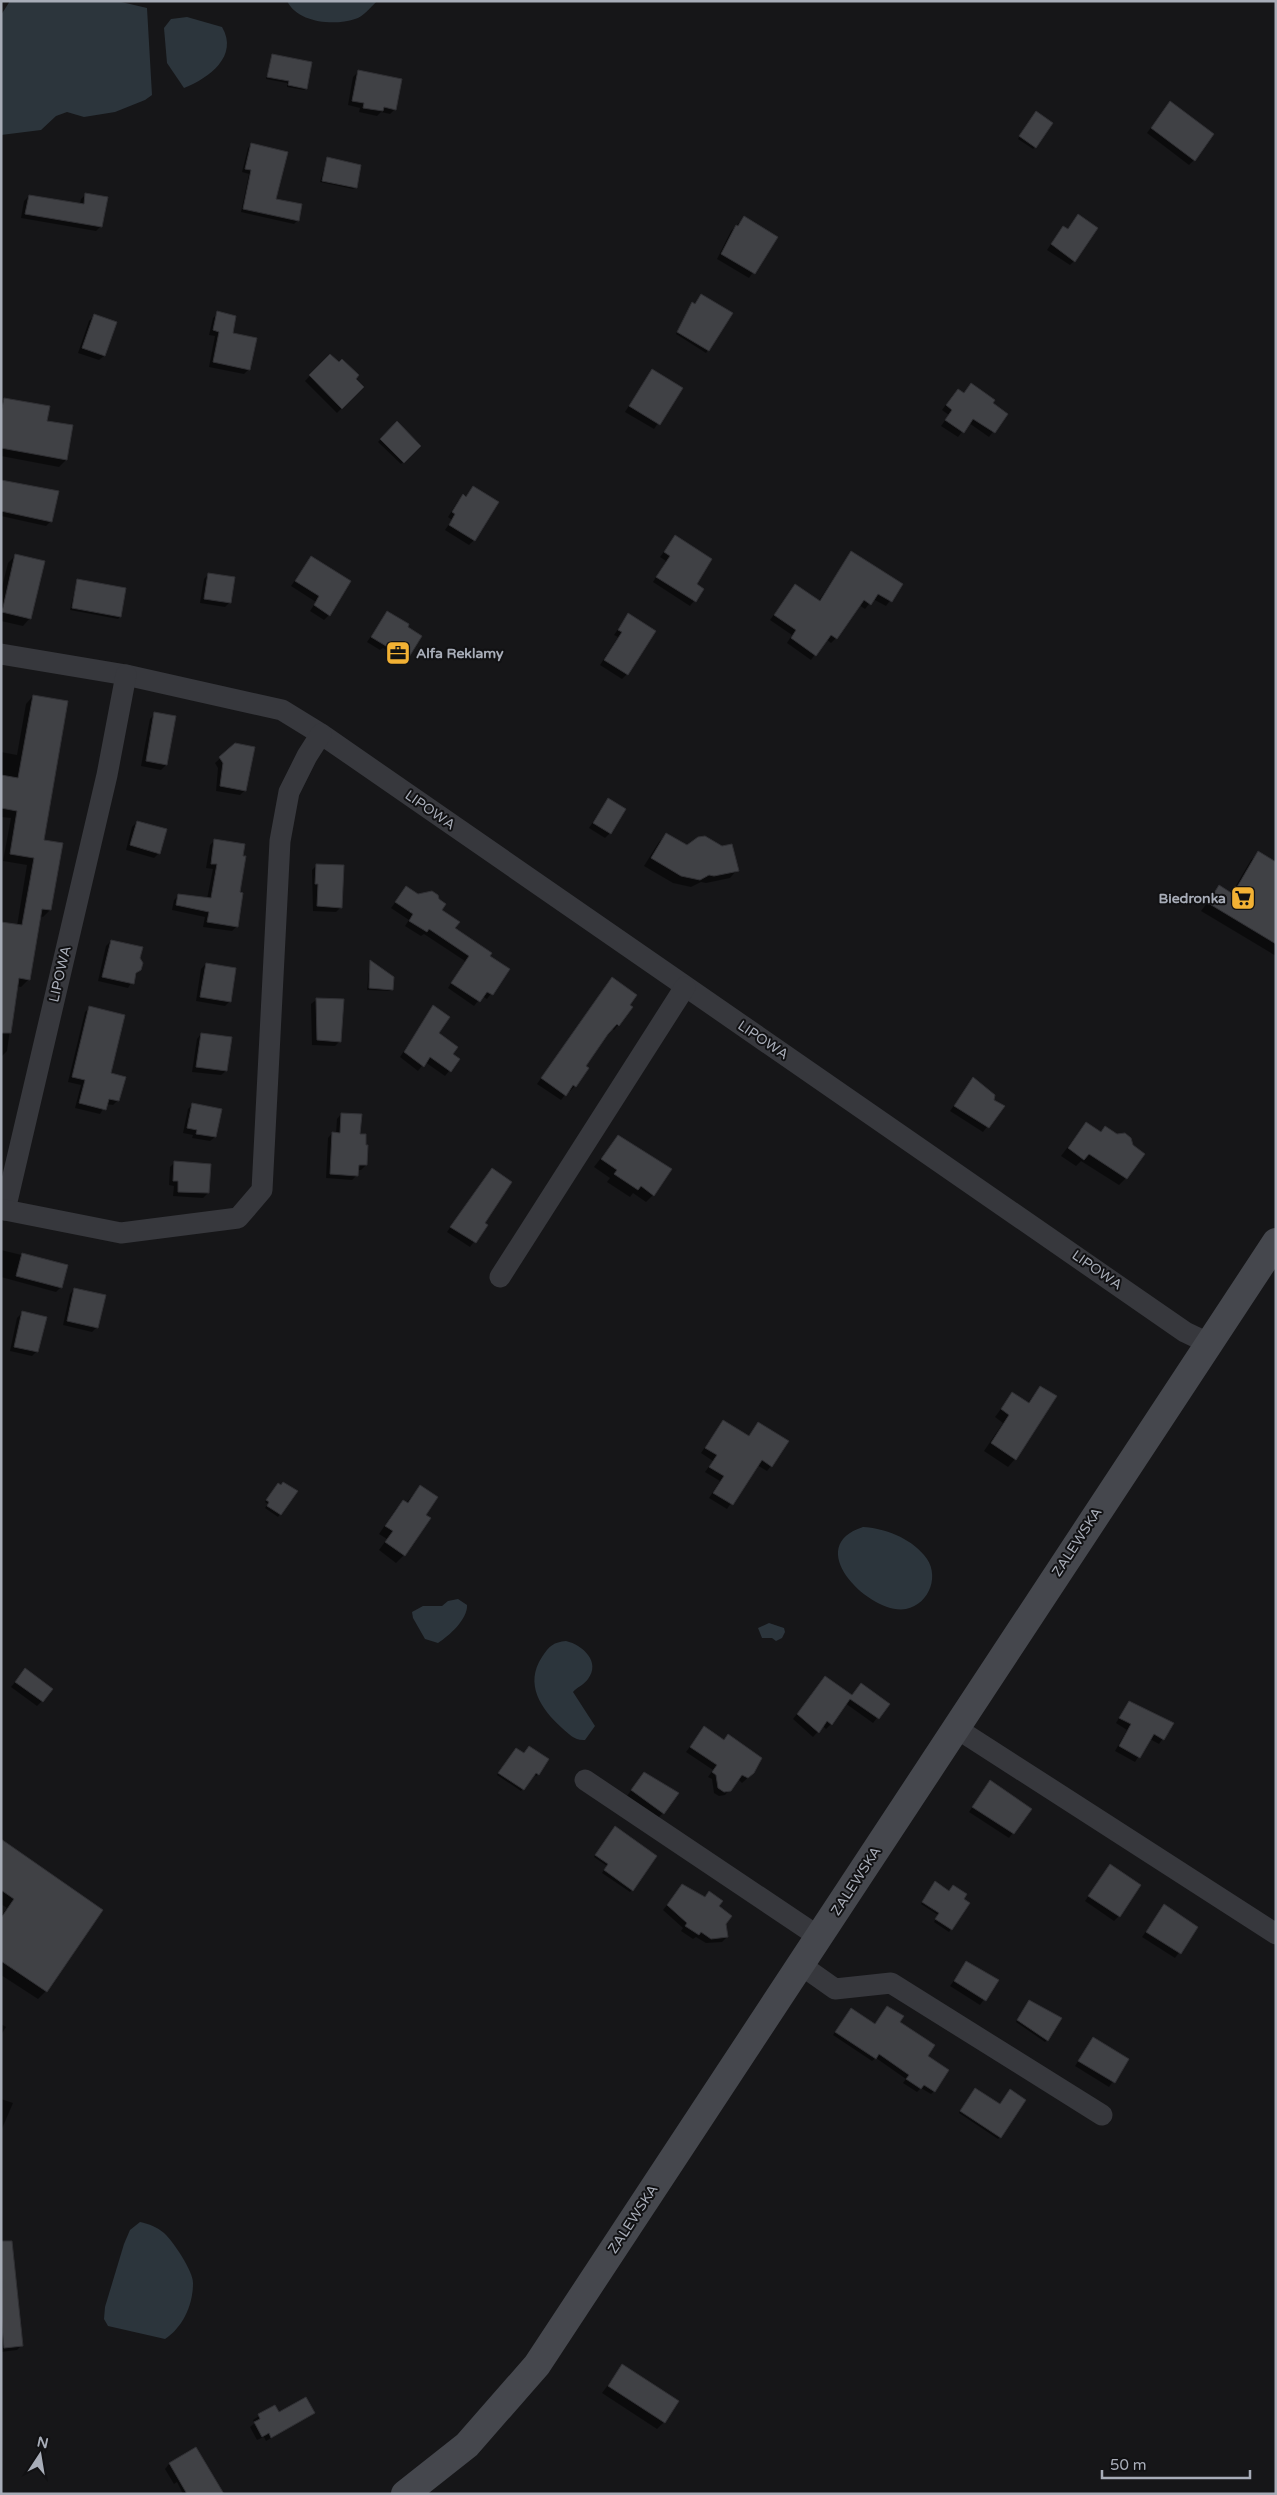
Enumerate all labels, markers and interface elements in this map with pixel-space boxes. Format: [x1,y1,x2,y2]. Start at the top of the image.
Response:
office icon: Alfa Reklamy [385,640,411,666]
place label: Alfa Reklamy [416,645,504,662]
street label: LIPOWA [402,787,458,833]
supermarket icon: Biedronka [1230,885,1256,911]
place label: Biedronka [1159,890,1226,907]
street label: LIPOWA [45,944,75,1004]
street label: LIPOWA [734,1017,792,1063]
street label: LIPOWA [1069,1247,1125,1293]
street label: ZALEWSKA [1048,1504,1106,1580]
street label: ZALEWSKA [827,1843,885,1919]
street label: ZALEWSKA [604,2181,662,2257]
north arrow [15,2430,65,2480]
text: N [35,2433,50,2452]
scale bar [1102,2448,1250,2480]
text: 50 m [1110,2456,1147,2474]

